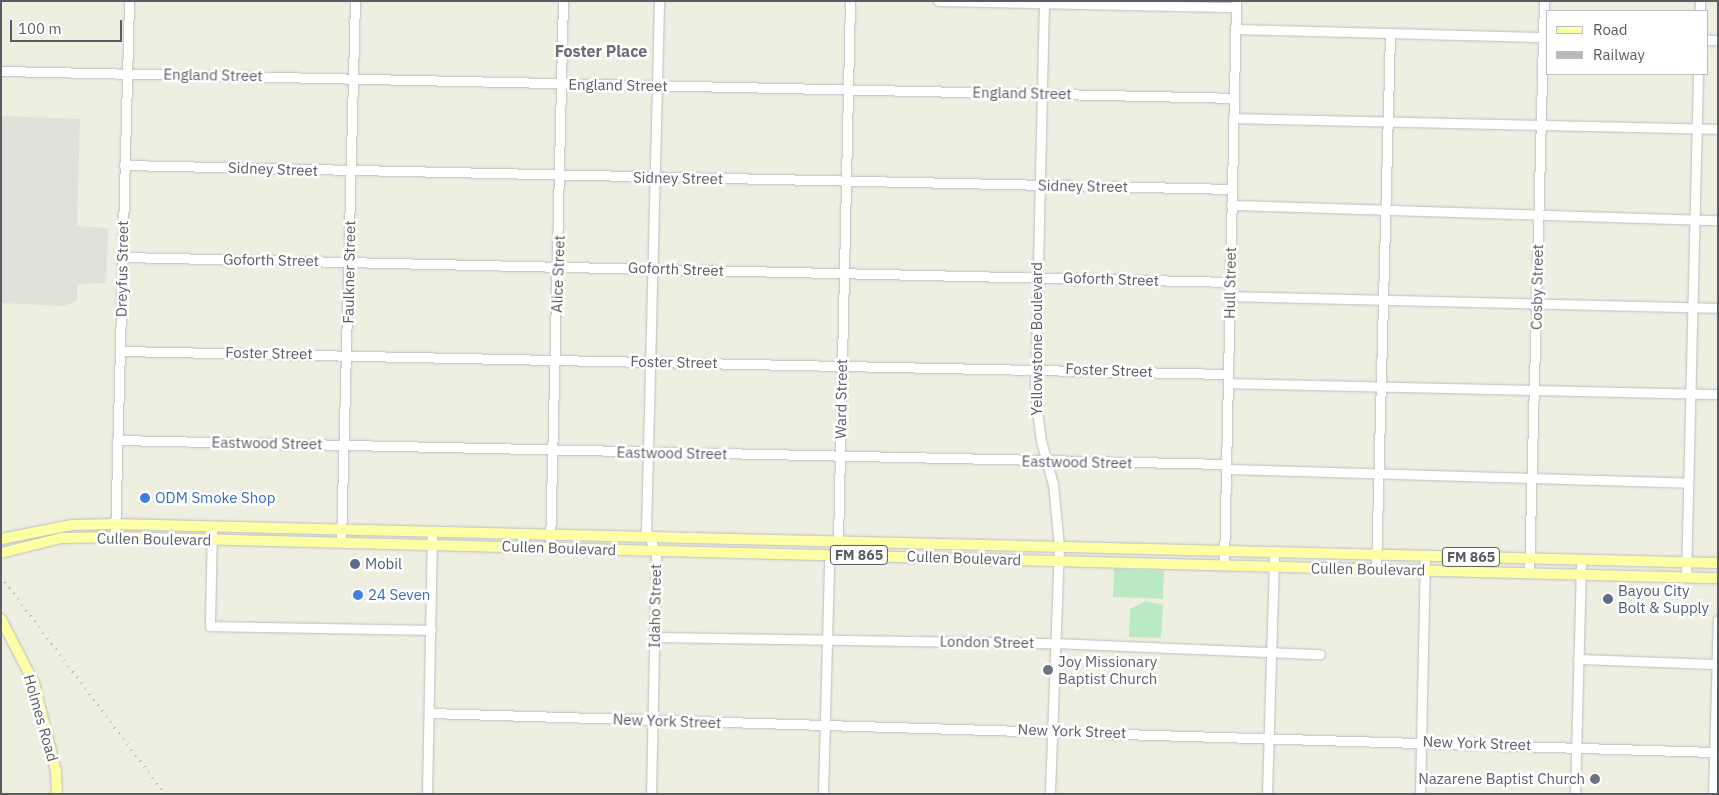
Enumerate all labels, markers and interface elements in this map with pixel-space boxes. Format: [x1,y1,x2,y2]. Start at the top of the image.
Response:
scale bar [12,10,125,42]
legend [1546,10,1709,75]
text: 100 m [18,19,62,38]
text: Road [1593,20,1628,39]
district label: Foster Place [555,41,647,61]
text: Railway [1593,45,1645,64]
street label: England Street [163,65,263,85]
street label: England Street [568,75,668,95]
street label: England Street [972,83,1072,103]
street label: Sidney Street [228,158,318,180]
street label: Sidney Street [633,168,723,188]
street label: Sidney Street [1038,176,1128,196]
street label: Faulkner Street [339,220,359,324]
street label: Dreyfus Street [112,221,132,317]
street label: Alice Street [548,235,568,313]
street label: Cosby Street [1527,244,1547,330]
street label: Hull Street [1220,247,1240,319]
street label: Goforth Street [223,250,319,270]
street label: Goforth Street [628,258,724,280]
street label: Yellowstone Boulevard [1028,262,1046,416]
street label: Goforth Street [1063,268,1159,290]
street label: Foster Street [225,343,313,363]
street label: Foster Street [630,352,718,372]
street label: Ward Street [831,359,851,439]
street label: Foster Street [1065,359,1153,381]
street label: Eastwood Street [211,433,323,453]
street label: Eastwood Street [616,443,728,463]
street label: Eastwood Street [1021,452,1133,472]
place label: ODM Smoke Shop [155,489,275,507]
marker: ODM Smoke Shop [139,492,151,504]
street label: Cullen Boulevard [97,529,211,549]
street label: Cullen Boulevard [501,537,617,559]
road number: FM 865 [829,544,889,566]
road number: FM 865 [1441,546,1501,568]
street label: Cullen Boulevard [906,547,1022,569]
place label: Mobil [365,555,402,573]
marker: Mobil [349,558,361,570]
street label: Cullen Boulevard [1311,559,1425,579]
street label: Idaho Street [645,564,665,648]
place label: Bayou City Bolt & Supply [1618,581,1709,616]
place label: 24 Seven [368,586,430,604]
marker: 24 Seven [352,589,364,601]
marker: Bayou City Bolt & Supply [1602,593,1614,605]
street label: London Street [940,632,1034,652]
place label: Joy Missionary Baptist Church [1058,652,1157,687]
marker: Joy Missionary Baptist Church [1042,664,1054,676]
street label: Holmes Road [20,672,62,764]
street label: New York Street [612,710,722,732]
street label: New York Street [1017,720,1127,742]
street label: New York Street [1422,732,1532,754]
place label: Nazarene Baptist Church [1418,770,1585,788]
marker: Nazarene Baptist Church [1589,773,1601,785]

